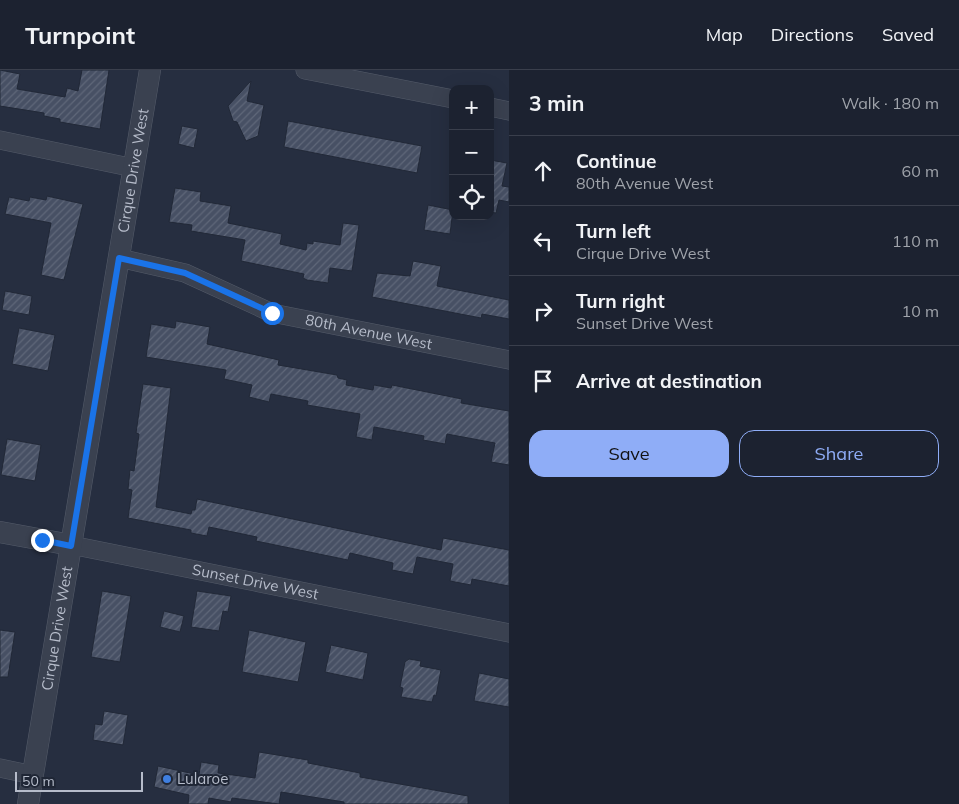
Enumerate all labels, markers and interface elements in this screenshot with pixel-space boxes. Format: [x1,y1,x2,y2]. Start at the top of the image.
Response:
text: Turnpoint [25,20,135,50]
text: Map [706,23,743,46]
text: Directions [771,23,854,46]
text: Saved [882,23,934,46]
map controls [449,85,494,220]
button: + [449,85,494,130]
text: 3 min [529,90,584,116]
text: Walk · 180 m [841,93,939,113]
street label: Cirque Drive West [113,107,152,234]
button: − [449,130,494,175]
text: Continue [576,149,656,173]
icon: ahead [529,157,557,185]
text: 60 m [902,161,939,181]
text: 80th Avenue West [576,173,713,193]
button: locate [449,175,494,220]
text: Turn left [576,219,651,243]
icon: left [529,227,557,255]
text: 110 m [892,231,939,251]
text: Cirque Drive West [576,243,710,263]
text: Turn right [576,289,665,313]
icon: right [529,297,557,325]
text: 10 m [902,301,939,321]
route start [261,302,284,325]
street label: 80th Avenue West [304,310,434,354]
text: Sunset Drive West [576,313,713,333]
icon: arrive [529,367,557,395]
text: Arrive at destination [576,369,762,393]
button: Save [529,430,729,477]
button: Share [739,430,939,477]
route end [31,529,54,552]
street label: Sunset Drive West [191,560,320,604]
street label: Cirque Drive West [37,565,76,692]
scale bar [15,769,142,792]
place label: Lularoe [177,769,228,788]
text: 50 m [22,772,55,790]
marker: Lularoe [161,773,173,785]

